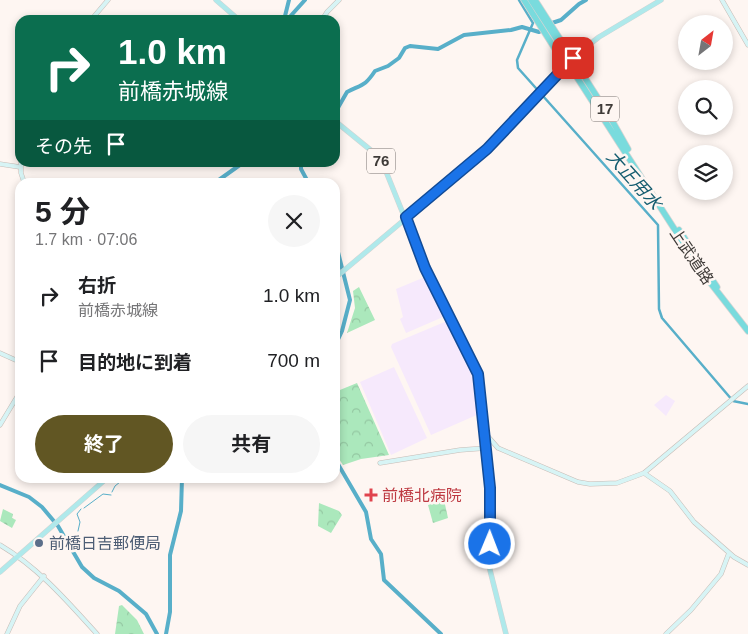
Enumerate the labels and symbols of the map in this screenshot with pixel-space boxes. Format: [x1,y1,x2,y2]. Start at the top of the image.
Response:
north arrow [678,15,732,70]
pin [552,37,594,79]
road number: 17 [591,96,619,122]
water label: 大正用水 [602,147,667,215]
road number: 76 [367,148,395,174]
street label: 上武道路 [667,225,717,288]
place label: 前橋北病院 [382,487,462,504]
marker: 前橋北病院 [364,488,378,502]
position arrow [463,517,515,569]
place label: 前橋日吉郵便局 [49,535,161,552]
marker: 前橋日吉郵便局 [33,537,45,549]

